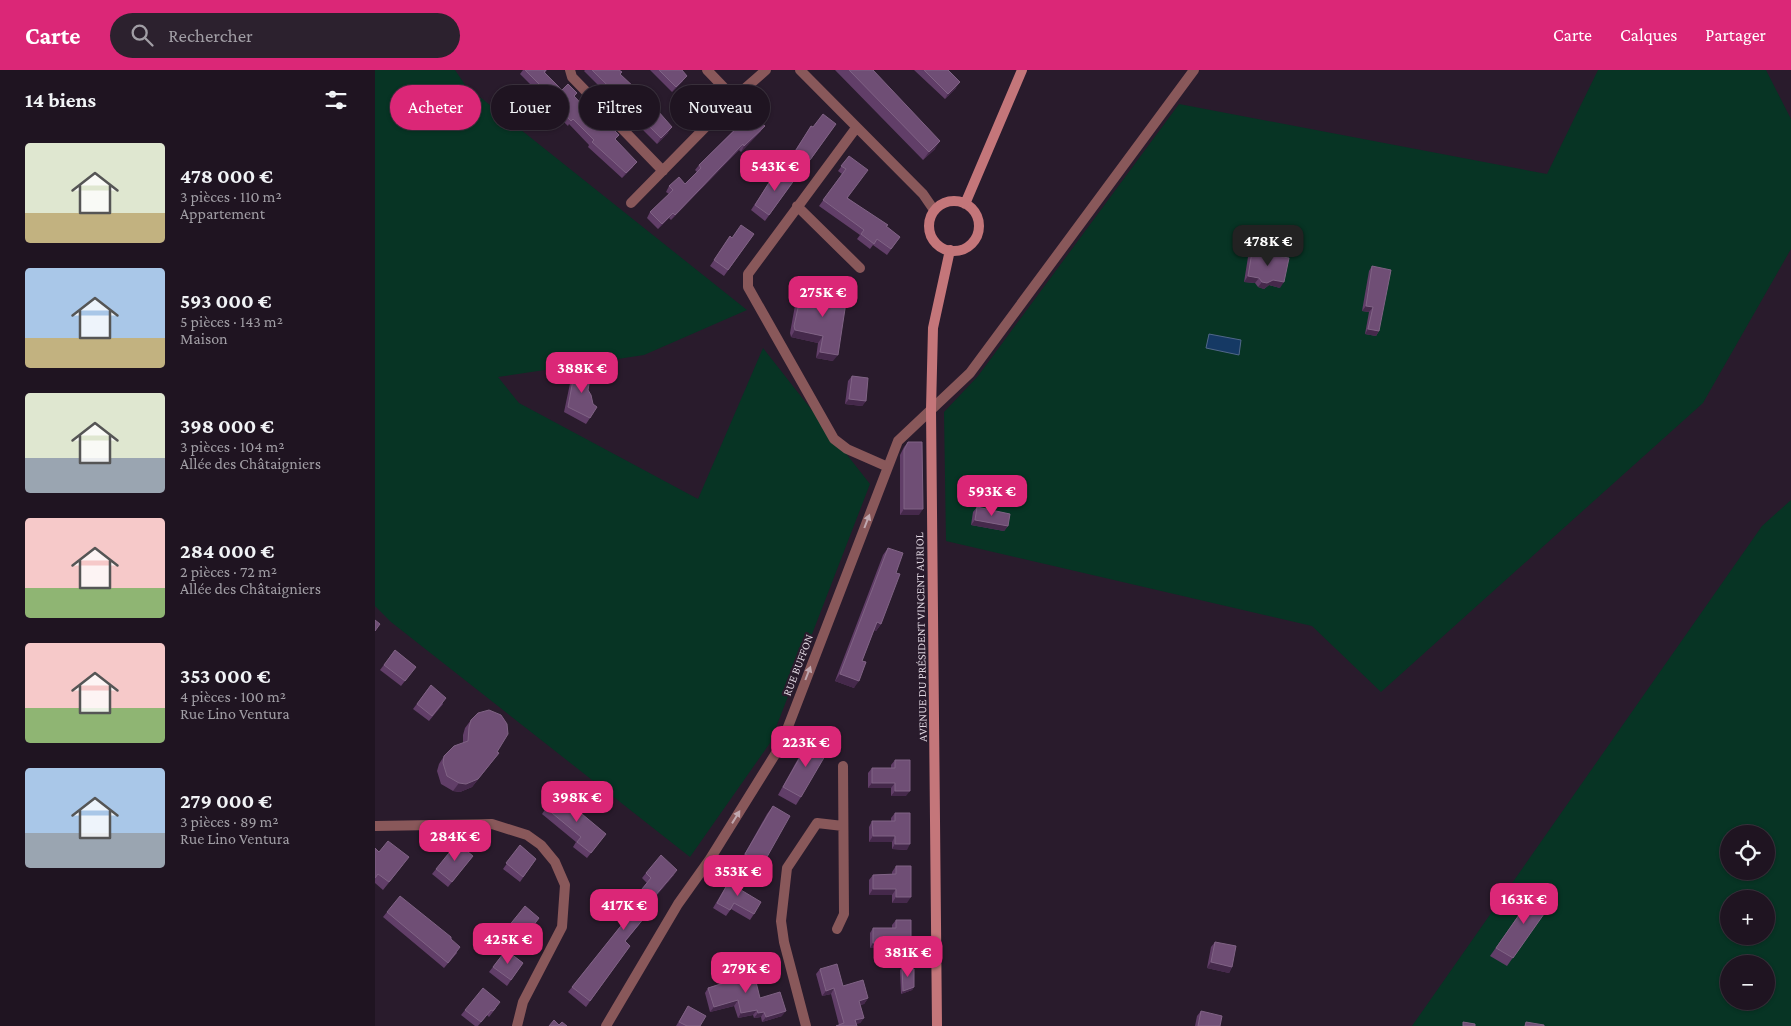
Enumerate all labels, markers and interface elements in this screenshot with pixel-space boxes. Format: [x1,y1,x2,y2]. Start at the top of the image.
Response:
search box [110,13,460,58]
icon: search [128,21,156,49]
text: Carte [25,22,80,49]
text: Rechercher [168,25,253,46]
text: Carte [1553,25,1592,45]
text: Calques [1620,25,1677,45]
text: Partager [1705,25,1766,45]
chip: Acheter [390,85,481,130]
chip: Louer [491,85,569,130]
chip: Filtres [579,85,660,130]
chip: Nouveau [670,85,770,130]
icon: filters [322,86,350,114]
text: 14 biens [25,88,96,112]
pin: 543K € [734,150,816,192]
text: 543K € [751,157,799,174]
icon: home [65,163,125,223]
text: 478 000 € [180,164,273,188]
text: 3 pièces · 110 m² [180,188,282,205]
text: Appartement [180,205,265,222]
pin: 478K € [1227,224,1309,267]
text: 478K € [1244,232,1292,249]
pin: 275K € [782,276,864,318]
text: 275K € [800,283,846,300]
icon: home [65,288,125,348]
text: 593 000 € [180,289,272,313]
text: 5 pièces · 143 m² [180,313,283,330]
text: Maison [180,330,228,347]
pin: 388K € [541,352,623,394]
text: 388K € [557,359,607,376]
icon: home [65,413,125,473]
text: 398 000 € [180,414,274,438]
text: 3 pièces · 104 m² [180,438,285,455]
text: Allée des Châtaigniers [180,455,321,472]
pin: 593K € [951,474,1033,517]
text: 593K € [968,482,1016,499]
one-way arrow [864,514,871,529]
street label: AVENUE DU PRÉSIDENT VINCENT AURIOL [912,532,930,742]
icon: home [65,538,125,598]
text: 284 000 € [180,539,274,563]
text: 2 pièces · 72 m² [180,563,277,580]
text: Allée des Châtaigniers [180,580,321,597]
street label: RUE BUFFON [780,632,816,698]
icon: home [65,663,125,723]
text: 353 000 € [180,664,270,688]
one-way arrow [805,666,813,680]
text: 4 pièces · 100 m² [180,688,286,705]
text: Rue Lino Ventura [180,705,290,722]
pin: 223K € [765,726,847,768]
text: 223K € [782,733,830,750]
pin: 398K € [536,780,618,823]
icon: home [65,788,125,848]
text: 398K € [552,788,602,805]
text: 279 000 € [180,789,272,813]
one-way arrow [731,811,740,824]
text: 3 pièces · 89 m² [180,813,279,830]
pin: 284K € [414,820,496,862]
map controls [1720,825,1775,1010]
button: locate [1720,825,1775,880]
text: 284K € [430,827,480,844]
text: Rue Lino Ventura [180,830,290,847]
pin: 353K € [697,854,779,897]
text: 353K € [715,862,761,879]
pin: 163K € [1483,882,1565,925]
pin: 417K € [583,888,665,931]
text: 163K € [1501,890,1547,907]
button: + [1720,890,1775,945]
text: 417K € [601,896,647,913]
pin: 425K € [467,922,549,965]
text: 425K € [484,930,532,947]
pin: 381K € [867,936,949,978]
text: 381K € [885,943,931,960]
pin: 279K € [705,952,787,994]
button: − [1720,955,1775,1010]
text: 279K € [722,959,770,976]

